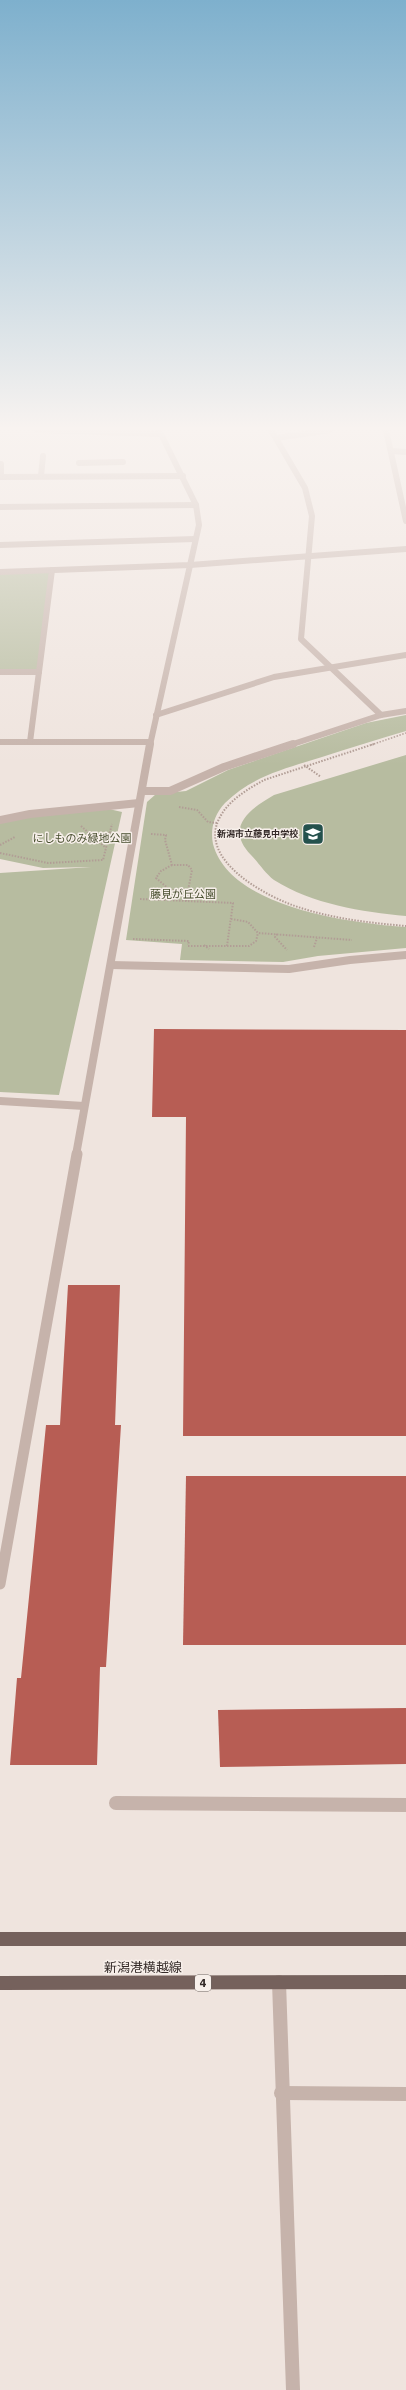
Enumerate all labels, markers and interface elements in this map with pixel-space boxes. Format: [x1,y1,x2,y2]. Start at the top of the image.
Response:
school or university icon: 新潟市立藤見中学校 [300,821,326,847]
place label: 新潟市立藤見中学校 [217,829,299,839]
park label: にしものみ緑地公園 [33,832,132,845]
park label: 藤見が丘公園 [150,888,216,901]
street label: 新潟港横越線 [104,1960,182,1975]
road number: 4 [195,1975,211,1991]

